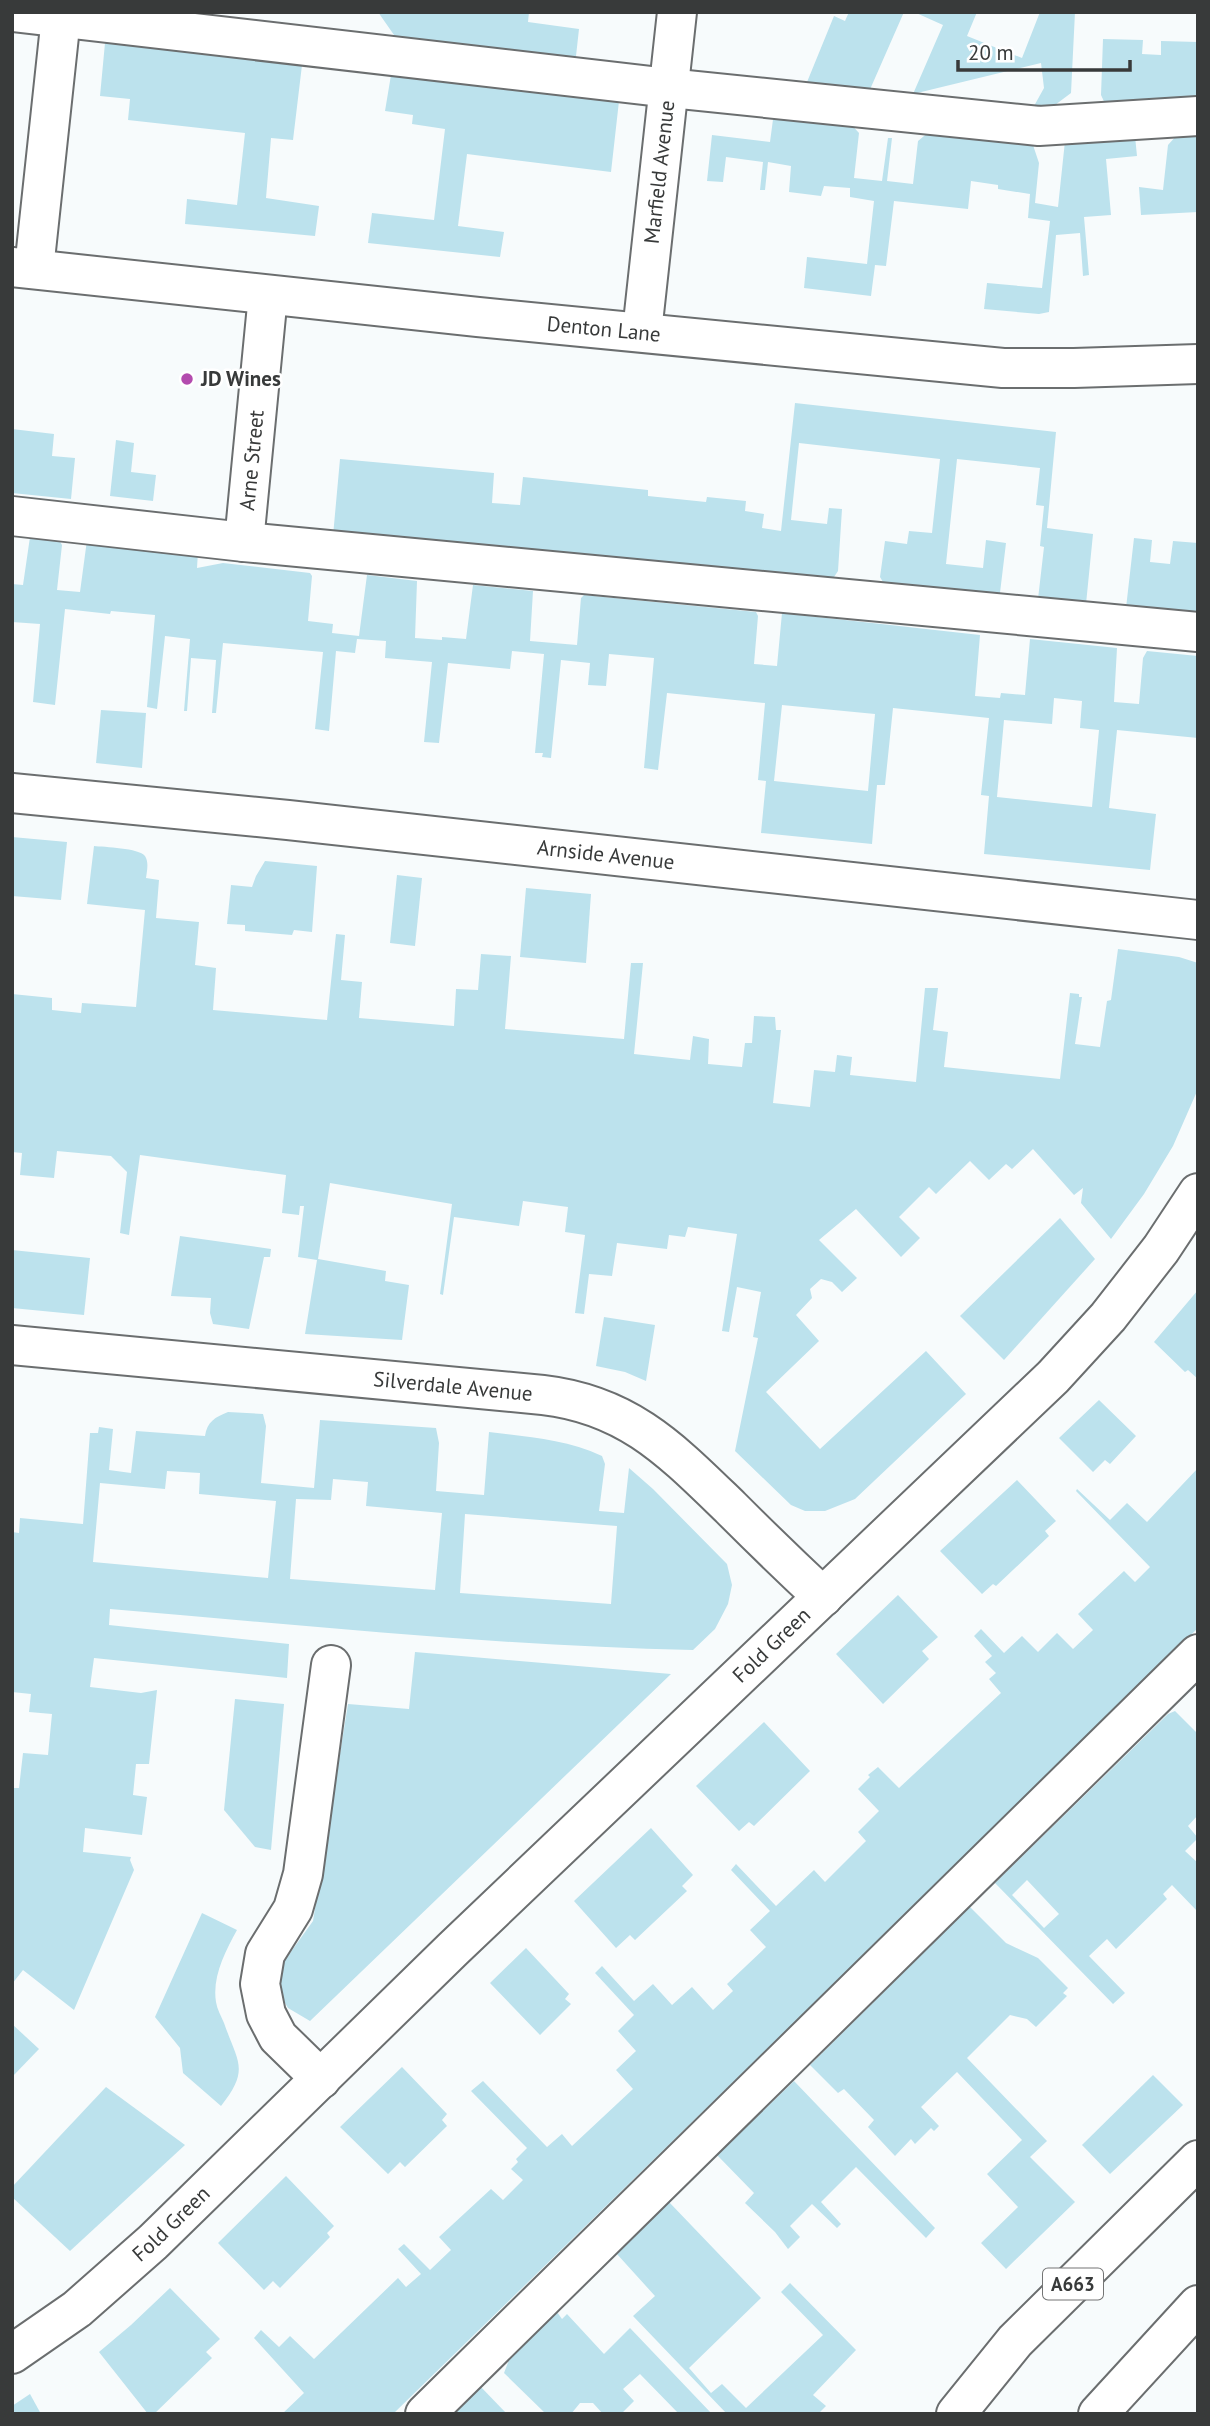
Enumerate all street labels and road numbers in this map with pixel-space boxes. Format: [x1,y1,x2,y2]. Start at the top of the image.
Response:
street label: Marfield Avenue [638,99,680,245]
street label: Denton Lane [546,310,662,348]
street label: Arne Street [233,409,270,512]
street label: Arnside Avenue [536,833,676,875]
street label: Silverdale Avenue [372,1365,534,1407]
street label: Fold Green [727,1601,816,1688]
street label: Fold Green [126,2180,215,2267]
road number: A663 [1043,2268,1103,2300]

